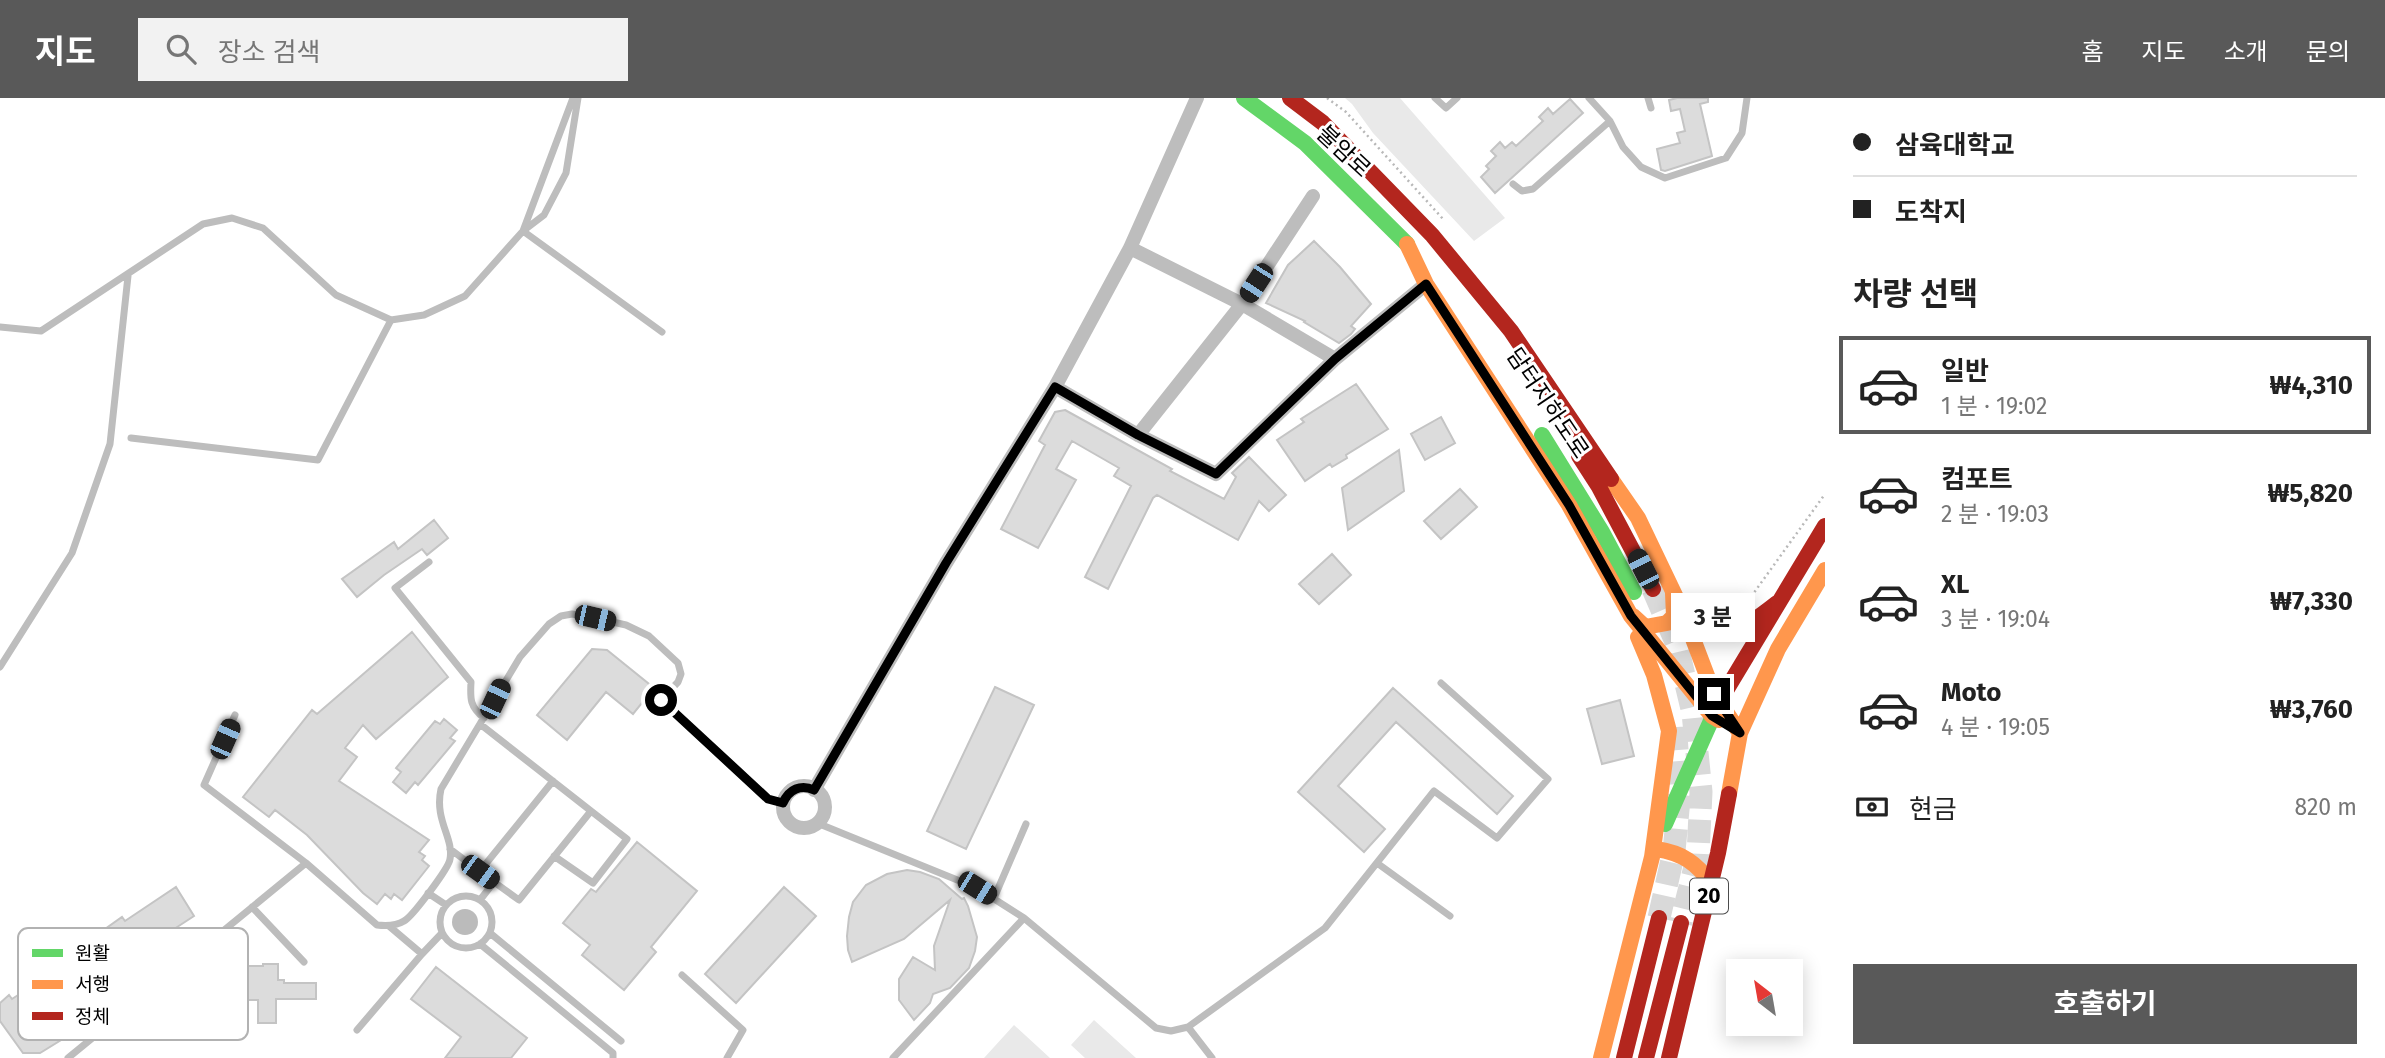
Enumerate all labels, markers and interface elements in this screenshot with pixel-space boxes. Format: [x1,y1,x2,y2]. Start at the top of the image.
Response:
search box [138,18,628,81]
icon: search [162,30,200,68]
text: 지도 [35,32,96,72]
text: 장소 검색 [218,37,320,68]
text: 홈 [2081,38,2103,66]
text: 지도 [2141,38,2186,66]
text: 소개 [2224,38,2268,66]
text: 문의 [2306,38,2350,66]
street label: 불암로 [1311,119,1377,183]
text: 삼육대학교 [1895,130,2015,161]
text: 도착지 [1895,197,1967,228]
car [1236,260,1277,306]
text: 차량 선택 [1853,275,1978,313]
street label: 담터지하도로 [1501,343,1595,463]
icon: car [1857,354,1920,417]
text: 일반 [1941,356,1989,387]
text: ₩4,310 [2269,370,2353,401]
text: 1 분 · 19:02 [1941,392,2047,420]
icon: car [1857,462,1920,525]
text: 컴포트 [1941,464,2013,495]
text: ₩5,820 [2267,478,2353,509]
text: 2 분 · 19:03 [1941,500,2049,528]
car [1625,546,1662,592]
text: XL [1941,569,1969,600]
icon: car [1857,570,1920,633]
text: ₩7,330 [2270,586,2353,617]
callout: 3 분 [1672,592,1756,642]
car [573,603,618,633]
text: 3 분 [1694,603,1732,631]
text: 3 분 · 19:04 [1941,605,2050,633]
car [477,676,514,722]
text: Moto [1941,677,2001,708]
route end [1698,678,1730,710]
icon: car [1857,678,1920,741]
route start [645,684,677,716]
text: ₩3,760 [2270,694,2353,725]
text: 4 분 · 19:05 [1941,713,2050,741]
car [207,716,244,762]
icon: cash [1853,788,1891,826]
text: 820 m [2295,793,2357,821]
text: 현금 [1909,794,1957,825]
car [457,851,504,893]
car [954,868,1001,908]
road number: 20 [1690,878,1728,914]
legend [18,928,248,1040]
text: 원활 [75,942,110,965]
north arrow [1726,959,1802,1036]
map controls [1726,959,1803,1036]
button: 호출하기 [1853,964,2357,1044]
text: 서행 [75,973,110,996]
text: 정체 [75,1005,110,1028]

